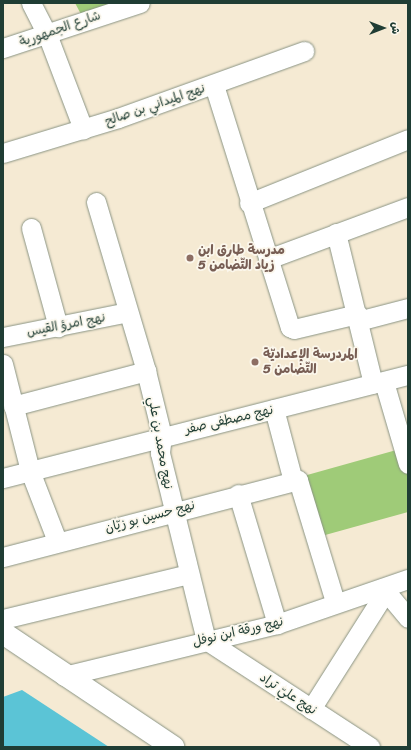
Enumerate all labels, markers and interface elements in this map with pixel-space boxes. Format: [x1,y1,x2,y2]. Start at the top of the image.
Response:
street label: شارع الجمهورية [17,8,103,50]
north arrow [363,8,403,48]
text: ش [386,22,405,34]
street label: نهج الميداني بن صالح [103,81,207,129]
place label: مدرسة طارق ابن زياد التّضامن 5 [198,243,285,274]
marker: مدرسة طارق ابن زياد التّضامن 5 [185,253,195,263]
street label: نهج امرؤ القيس [25,310,107,340]
place label: المردرسة الإعداديّة التّضامن 5 [263,347,357,378]
marker: المردرسة الإعداديّة التّضامن 5 [250,357,260,367]
street label: نهج محمد بن علي [144,396,176,490]
street label: نهج مصطفى صفر [183,402,275,438]
street label: نهج حسين بو زيّان [103,497,197,537]
street label: نهج ورقة ابن نوفل [191,614,285,650]
street label: نهج عليّ تراد [256,670,320,718]

